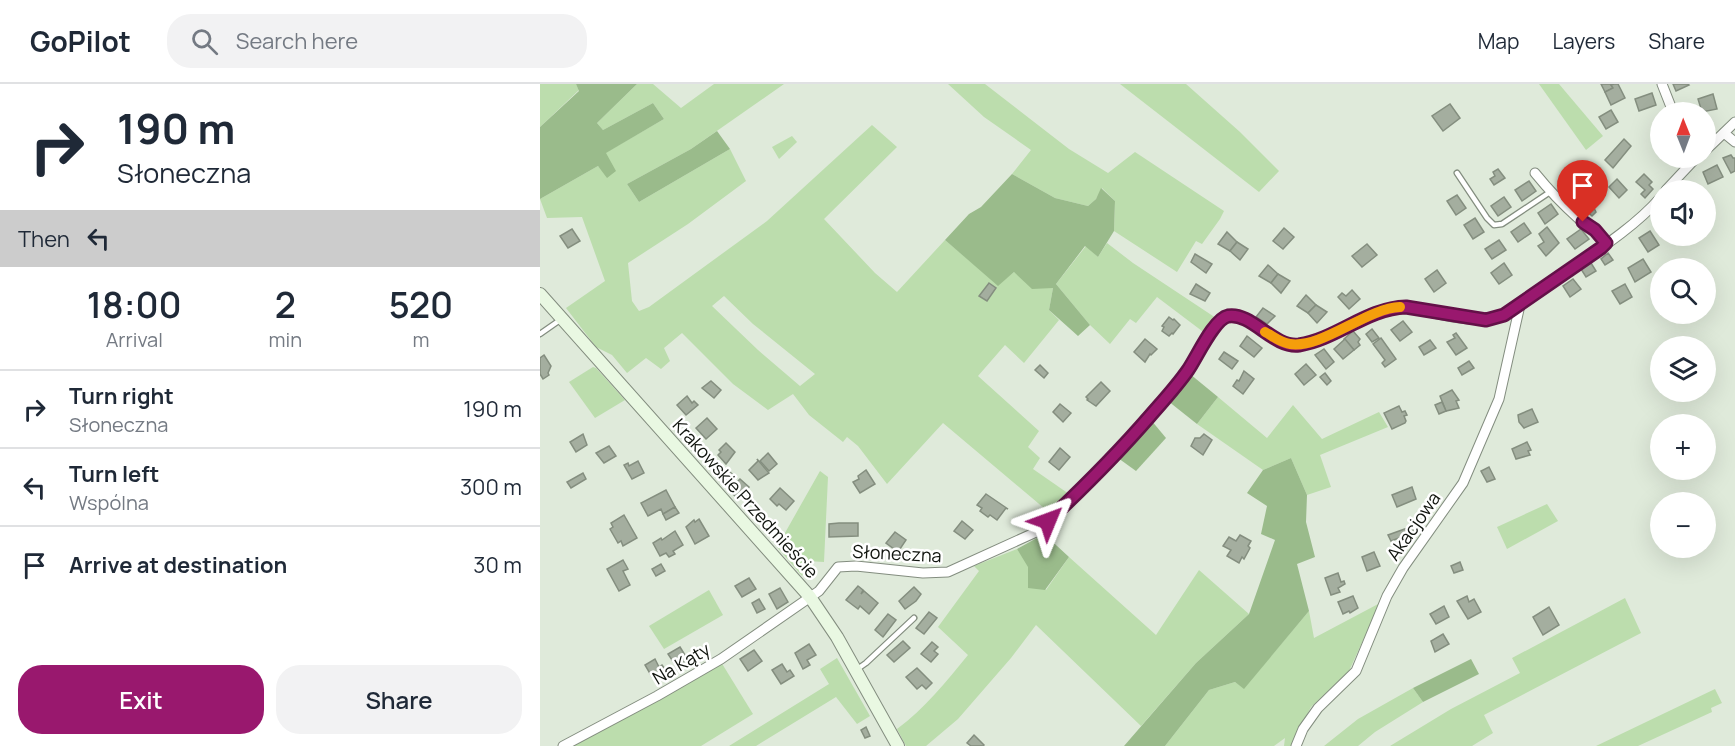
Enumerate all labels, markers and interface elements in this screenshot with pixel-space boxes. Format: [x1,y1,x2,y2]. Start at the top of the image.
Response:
search box [167,14,587,68]
text: GoPilot [30,22,131,60]
icon: search [188,25,221,58]
text: Search here [236,26,358,56]
text: Map [1478,27,1519,55]
text: Layers [1552,27,1615,55]
text: Share [1648,27,1705,55]
text: 190 m [117,99,235,157]
north arrow [1650,102,1716,168]
map controls [1650,102,1716,558]
icon: right [18,108,96,186]
text: Słoneczna [117,154,251,191]
pin [1557,160,1608,222]
icon: arrive [1566,169,1599,202]
button: sound [1650,180,1716,246]
icon: left [82,222,115,255]
text: Then [18,224,70,254]
button: search [1650,258,1716,324]
text: 18:00 [87,280,182,329]
text: 2 [275,280,296,329]
text: 520 [389,280,453,329]
text: Arrival [106,326,163,353]
text: min [269,326,302,353]
text: m [413,326,429,353]
button: layers [1650,336,1716,402]
text: Turn right [69,381,174,411]
icon: right [18,393,51,426]
text: 190 m [463,394,522,424]
text: Słoneczna [69,411,168,438]
street label: Krakowskie Przedmieście [668,413,824,583]
button: + [1650,414,1716,480]
text: Turn left [69,459,159,489]
icon: left [18,471,51,504]
text: 300 m [460,472,522,502]
street label: Akacjowa [1381,487,1445,565]
text: Wspólna [69,489,149,516]
position arrow [1016,489,1080,553]
button: − [1650,492,1716,558]
street label: Słoneczna [852,539,942,567]
icon: arrive [18,549,51,582]
text: Arrive at destination [69,550,287,580]
text: 30 m [473,550,522,580]
street label: Na Kąty [648,636,715,690]
button: Exit [18,665,264,734]
button: Share [276,665,522,734]

